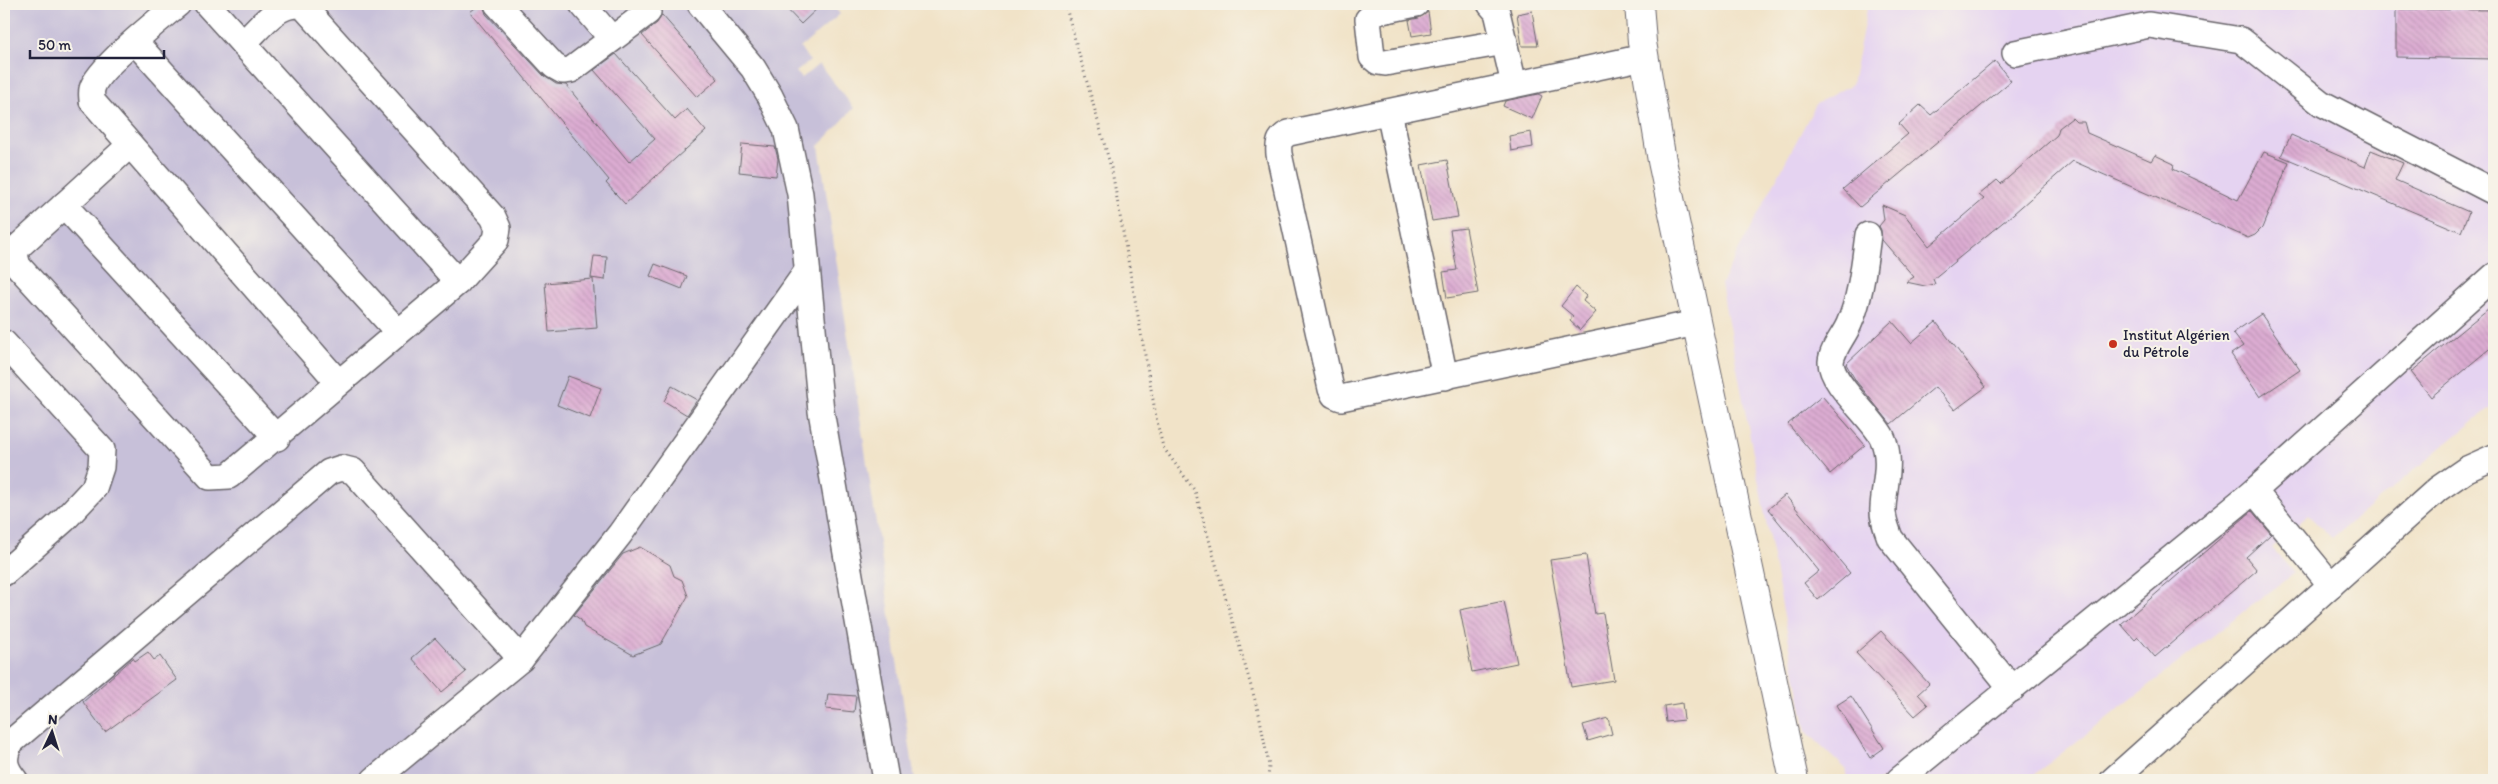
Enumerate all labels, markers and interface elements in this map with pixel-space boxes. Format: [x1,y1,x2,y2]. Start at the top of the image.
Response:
scale bar [30,28,164,60]
text: 50 m [38,36,71,54]
place label: Institut Algérien du Pétrole [2123,326,2230,361]
marker: Institut Algérien du Pétrole [2107,338,2119,350]
north arrow [28,706,78,756]
text: N [48,711,58,728]

